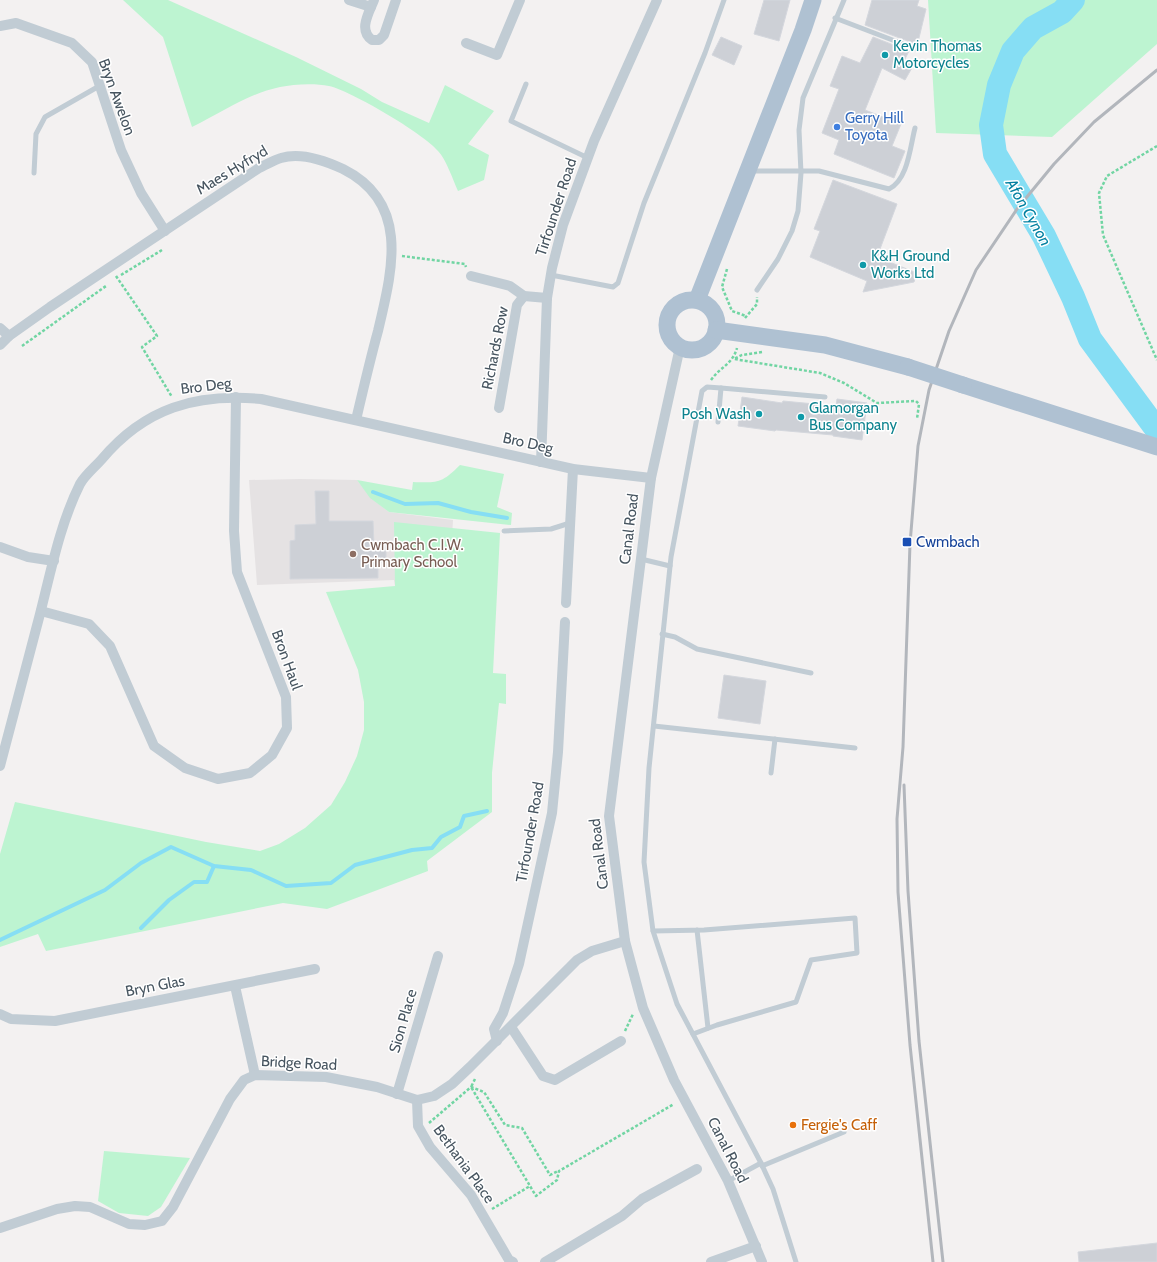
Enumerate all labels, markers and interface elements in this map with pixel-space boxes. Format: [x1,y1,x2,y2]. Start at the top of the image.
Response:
place label: Kevin Thomas Motorcycles [893,37,982,72]
marker: Kevin Thomas Motorcycles [880,50,890,60]
street label: Bryn Awelon [95,56,139,138]
place label: Gerry Hill Toyota [845,109,904,144]
marker: Gerry Hill Toyota [832,122,842,132]
street label: Maes Hyfryd [193,142,271,198]
street label: Tirfounder Road [532,156,580,258]
water label: Afon Cynon [1001,174,1055,249]
place label: K&H Ground Works Ltd [871,247,950,282]
marker: K&H Ground Works Ltd [858,260,868,270]
street label: Richards Row [478,305,512,391]
street label: Bro Deg [180,374,233,398]
place label: Glamorgan Bus Company [809,399,897,434]
place label: Posh Wash [682,405,751,423]
marker: Posh Wash [754,409,764,419]
marker: Glamorgan Bus Company [796,412,806,422]
street label: Bro Deg [501,428,555,458]
street label: Canal Road [616,492,642,566]
place label: Cwmbach [916,533,980,551]
place label: Cwmbach C.I.W. Primary School [361,536,464,571]
marker: Cwmbach [901,536,913,548]
marker: Cwmbach C.I.W. Primary School [348,549,358,559]
street label: Bron Haul [268,628,306,693]
street label: Tirfounder Road [512,780,548,884]
street label: Canal Road [586,817,612,891]
street label: Bryn Glas [124,971,186,1001]
street label: Sion Place [385,987,421,1055]
street label: Bridge Road [260,1052,338,1074]
street label: Canal Road [704,1114,752,1186]
place label: Fergie's Caff [801,1116,877,1134]
marker: Fergie's Caff [788,1120,798,1130]
street label: Bethania Place [429,1121,499,1207]

